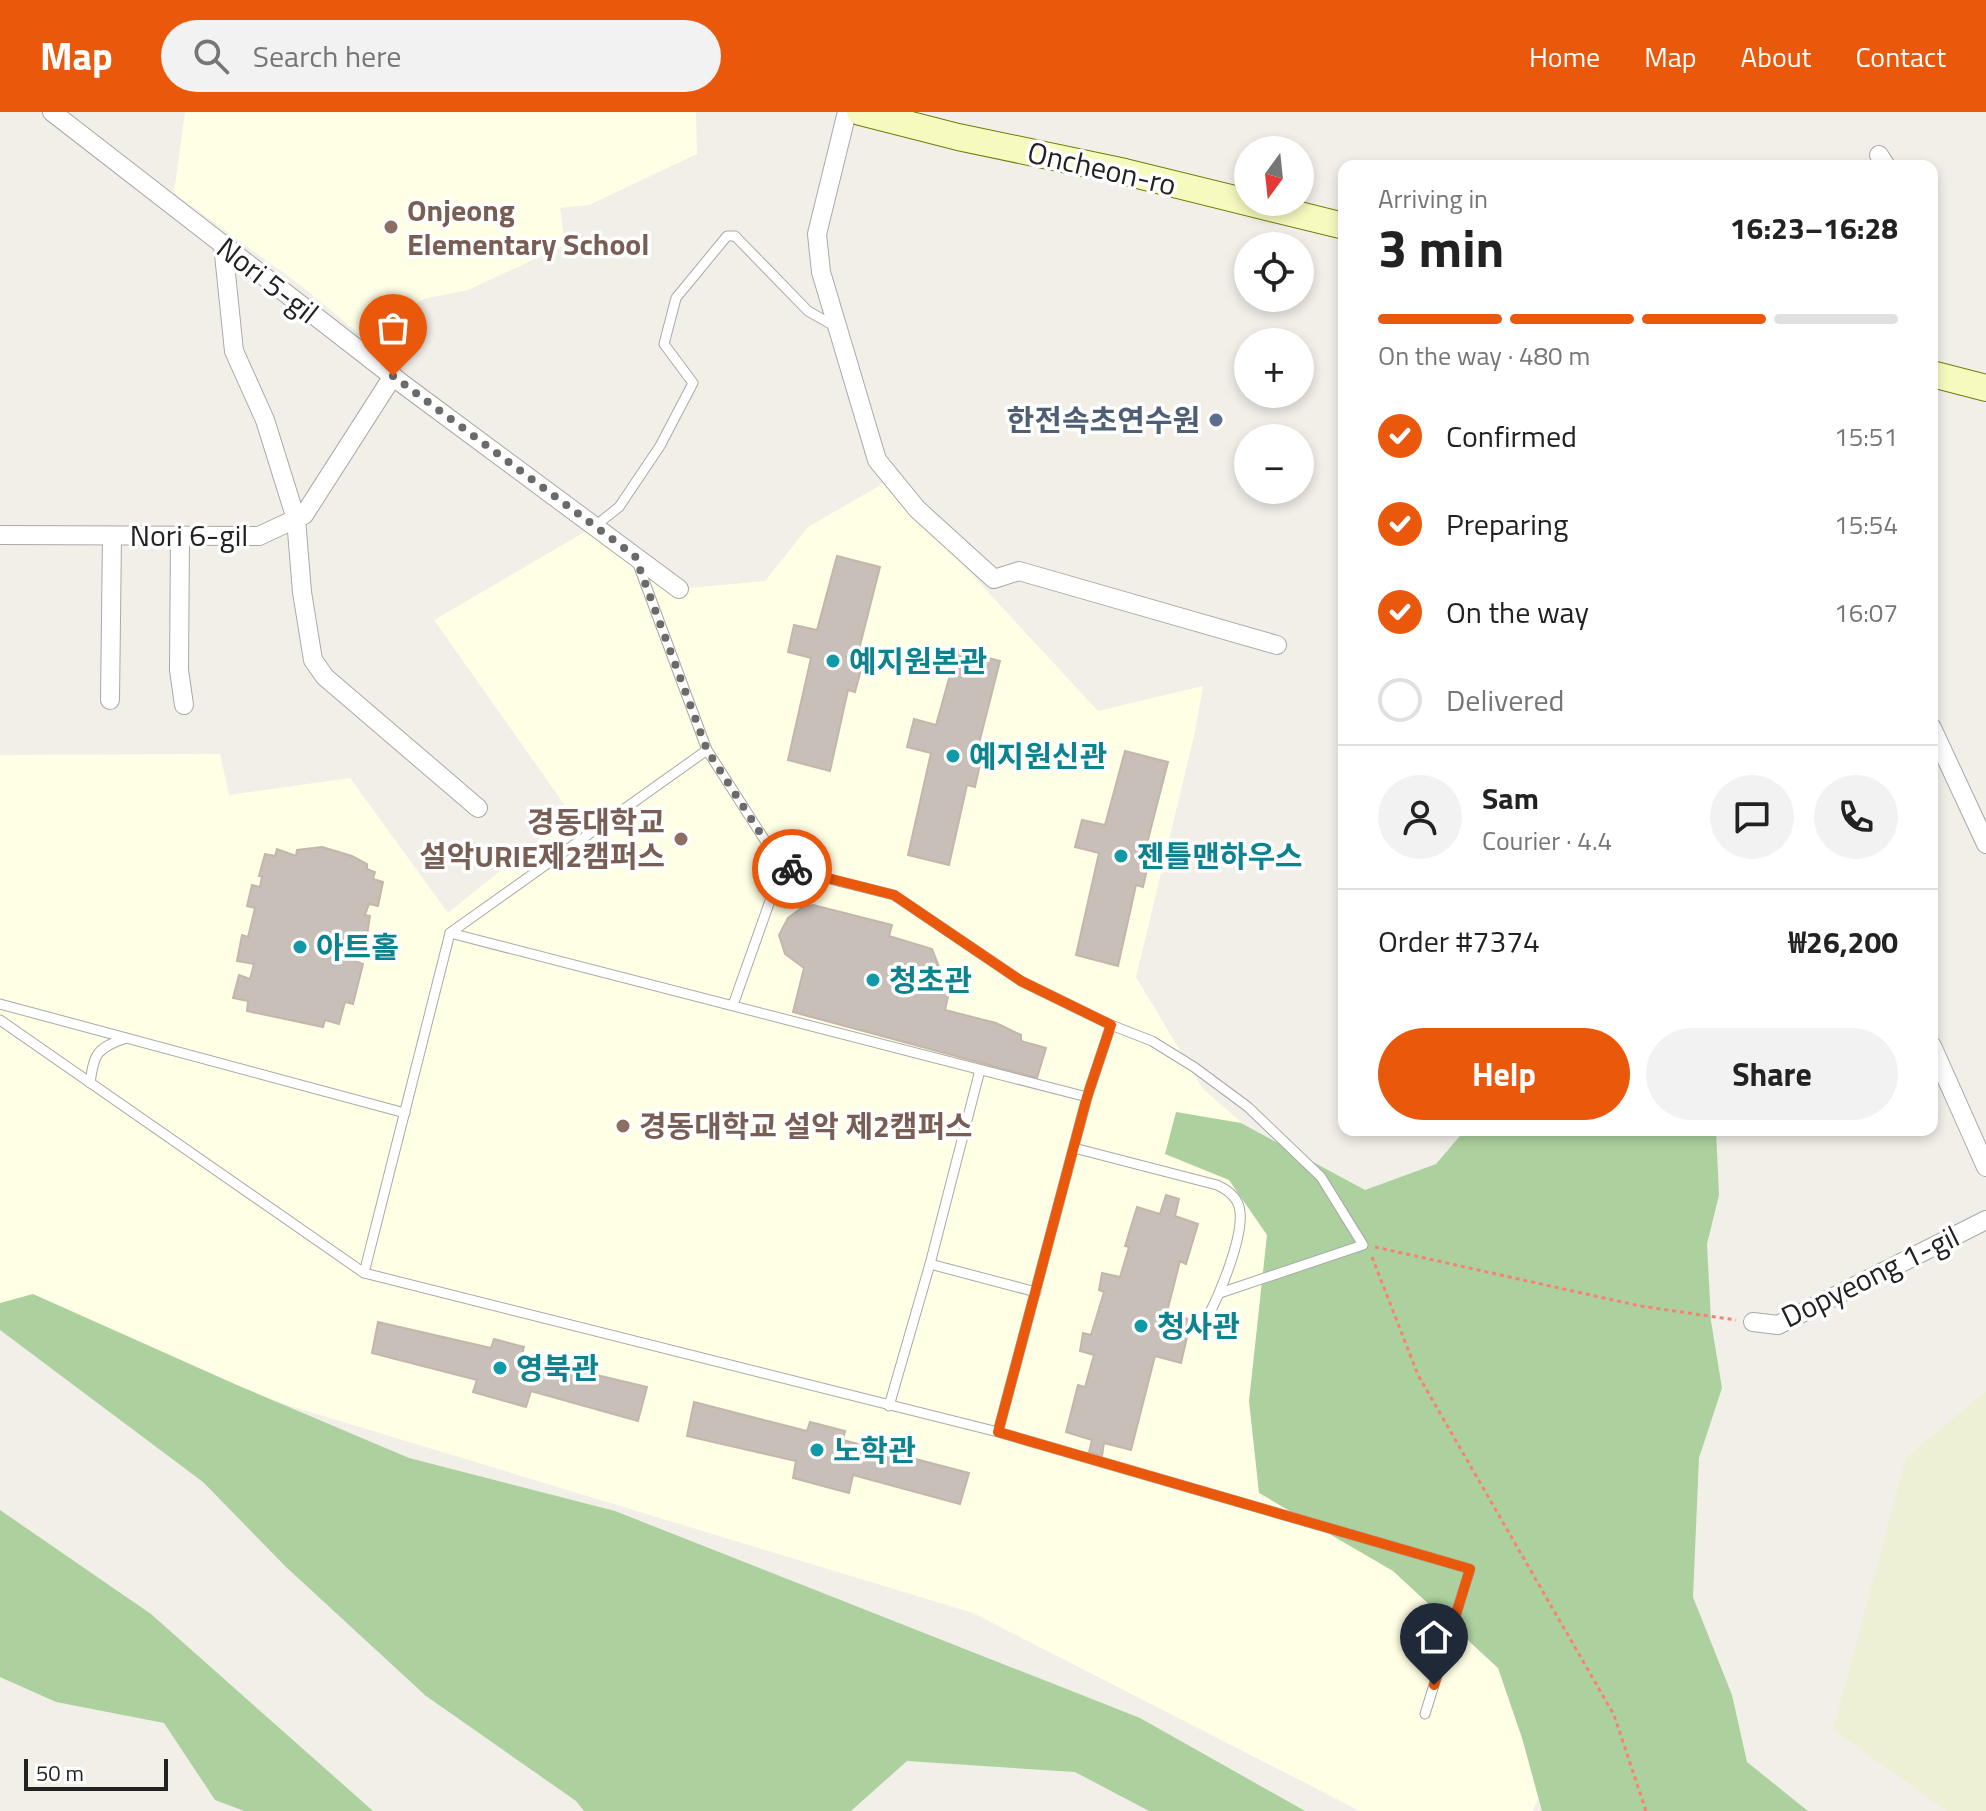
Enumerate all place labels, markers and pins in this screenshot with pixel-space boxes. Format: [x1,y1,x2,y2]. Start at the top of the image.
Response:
place label: Onjeong Elementary School [407,187,649,267]
marker: Onjeong Elementary School [382,218,400,236]
pin [359,294,427,376]
place label: 한전속초연수원 [1007,397,1200,443]
marker: 한전속초연수원 [1207,411,1225,429]
place label: 예지원본관 [849,638,987,684]
marker: 예지원본관 [824,652,842,670]
place label: 예지원신관 [969,733,1107,779]
marker: 예지원신관 [944,747,962,765]
place label: 경동대학교 설악URIE제2캠퍼스 [419,799,665,879]
marker: 경동대학교 설악URIE제2캠퍼스 [672,830,690,848]
place label: 젠틀맨하우스 [1137,833,1303,879]
marker: 젠틀맨하우스 [1112,847,1130,865]
place label: 아트홀 [316,924,399,970]
marker: 아트홀 [291,938,309,956]
place label: 청초관 [889,957,972,1003]
marker: 청초관 [864,971,882,989]
place label: 경동대학교 설악 제2캠퍼스 [639,1103,973,1149]
marker: 경동대학교 설악 제2캠퍼스 [614,1117,632,1135]
place label: 청사관 [1157,1303,1240,1349]
marker: 청사관 [1132,1317,1150,1335]
place label: 영북관 [516,1345,599,1391]
marker: 영북관 [491,1359,509,1377]
place label: 노학관 [833,1427,916,1473]
marker: 노학관 [808,1441,826,1459]
pin [1400,1603,1468,1685]

